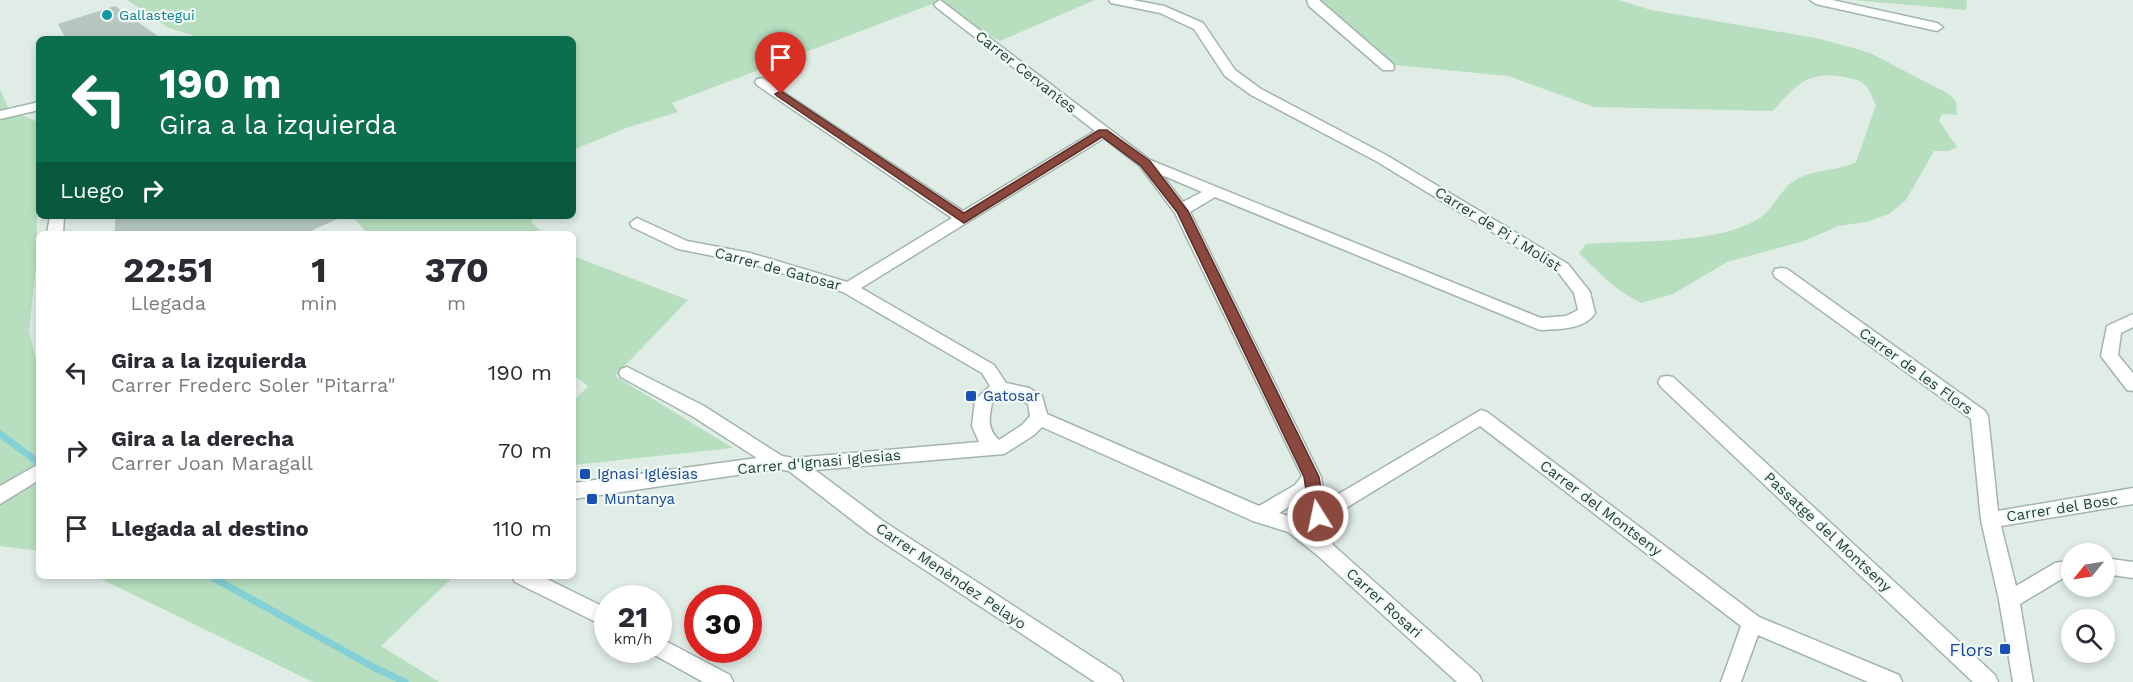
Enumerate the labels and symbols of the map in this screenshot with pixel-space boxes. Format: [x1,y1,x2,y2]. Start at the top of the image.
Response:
place label: Gallastegui [119,7,195,23]
marker: Gallastegui [100,8,114,22]
street label: Carrer Cervantes [972,27,1080,117]
pin [755,32,806,94]
street label: Carrer de Pi i Molist [1432,183,1565,276]
street label: Carrer de Gatosar [713,243,843,295]
street label: Carrer de les Flors [1856,324,1976,418]
place label: Gatosar [983,387,1040,405]
marker: Gatosar [964,389,978,403]
street label: Carrer d'Ignasi Iglesias [736,446,902,478]
street label: Carrer del Montseny [1536,456,1666,560]
place label: Ignasi Iglésias [597,465,698,483]
marker: Ignasi Iglésias [578,467,592,481]
street label: Passatge del Montseny [1761,468,1896,596]
position arrow [1286,484,1350,548]
place label: Muntanya [604,490,676,508]
street label: Carrer del Bosc [2005,490,2119,526]
marker: Muntanya [585,492,599,506]
street label: Carrer Menèndez Pelayo [873,519,1029,633]
north arrow [2061,543,2115,597]
street label: Carrer Rosari [1342,564,1426,642]
speed limit sign: 30 [684,585,762,663]
place label: Flors [1949,639,1993,660]
marker: Flors [1998,642,2012,656]

